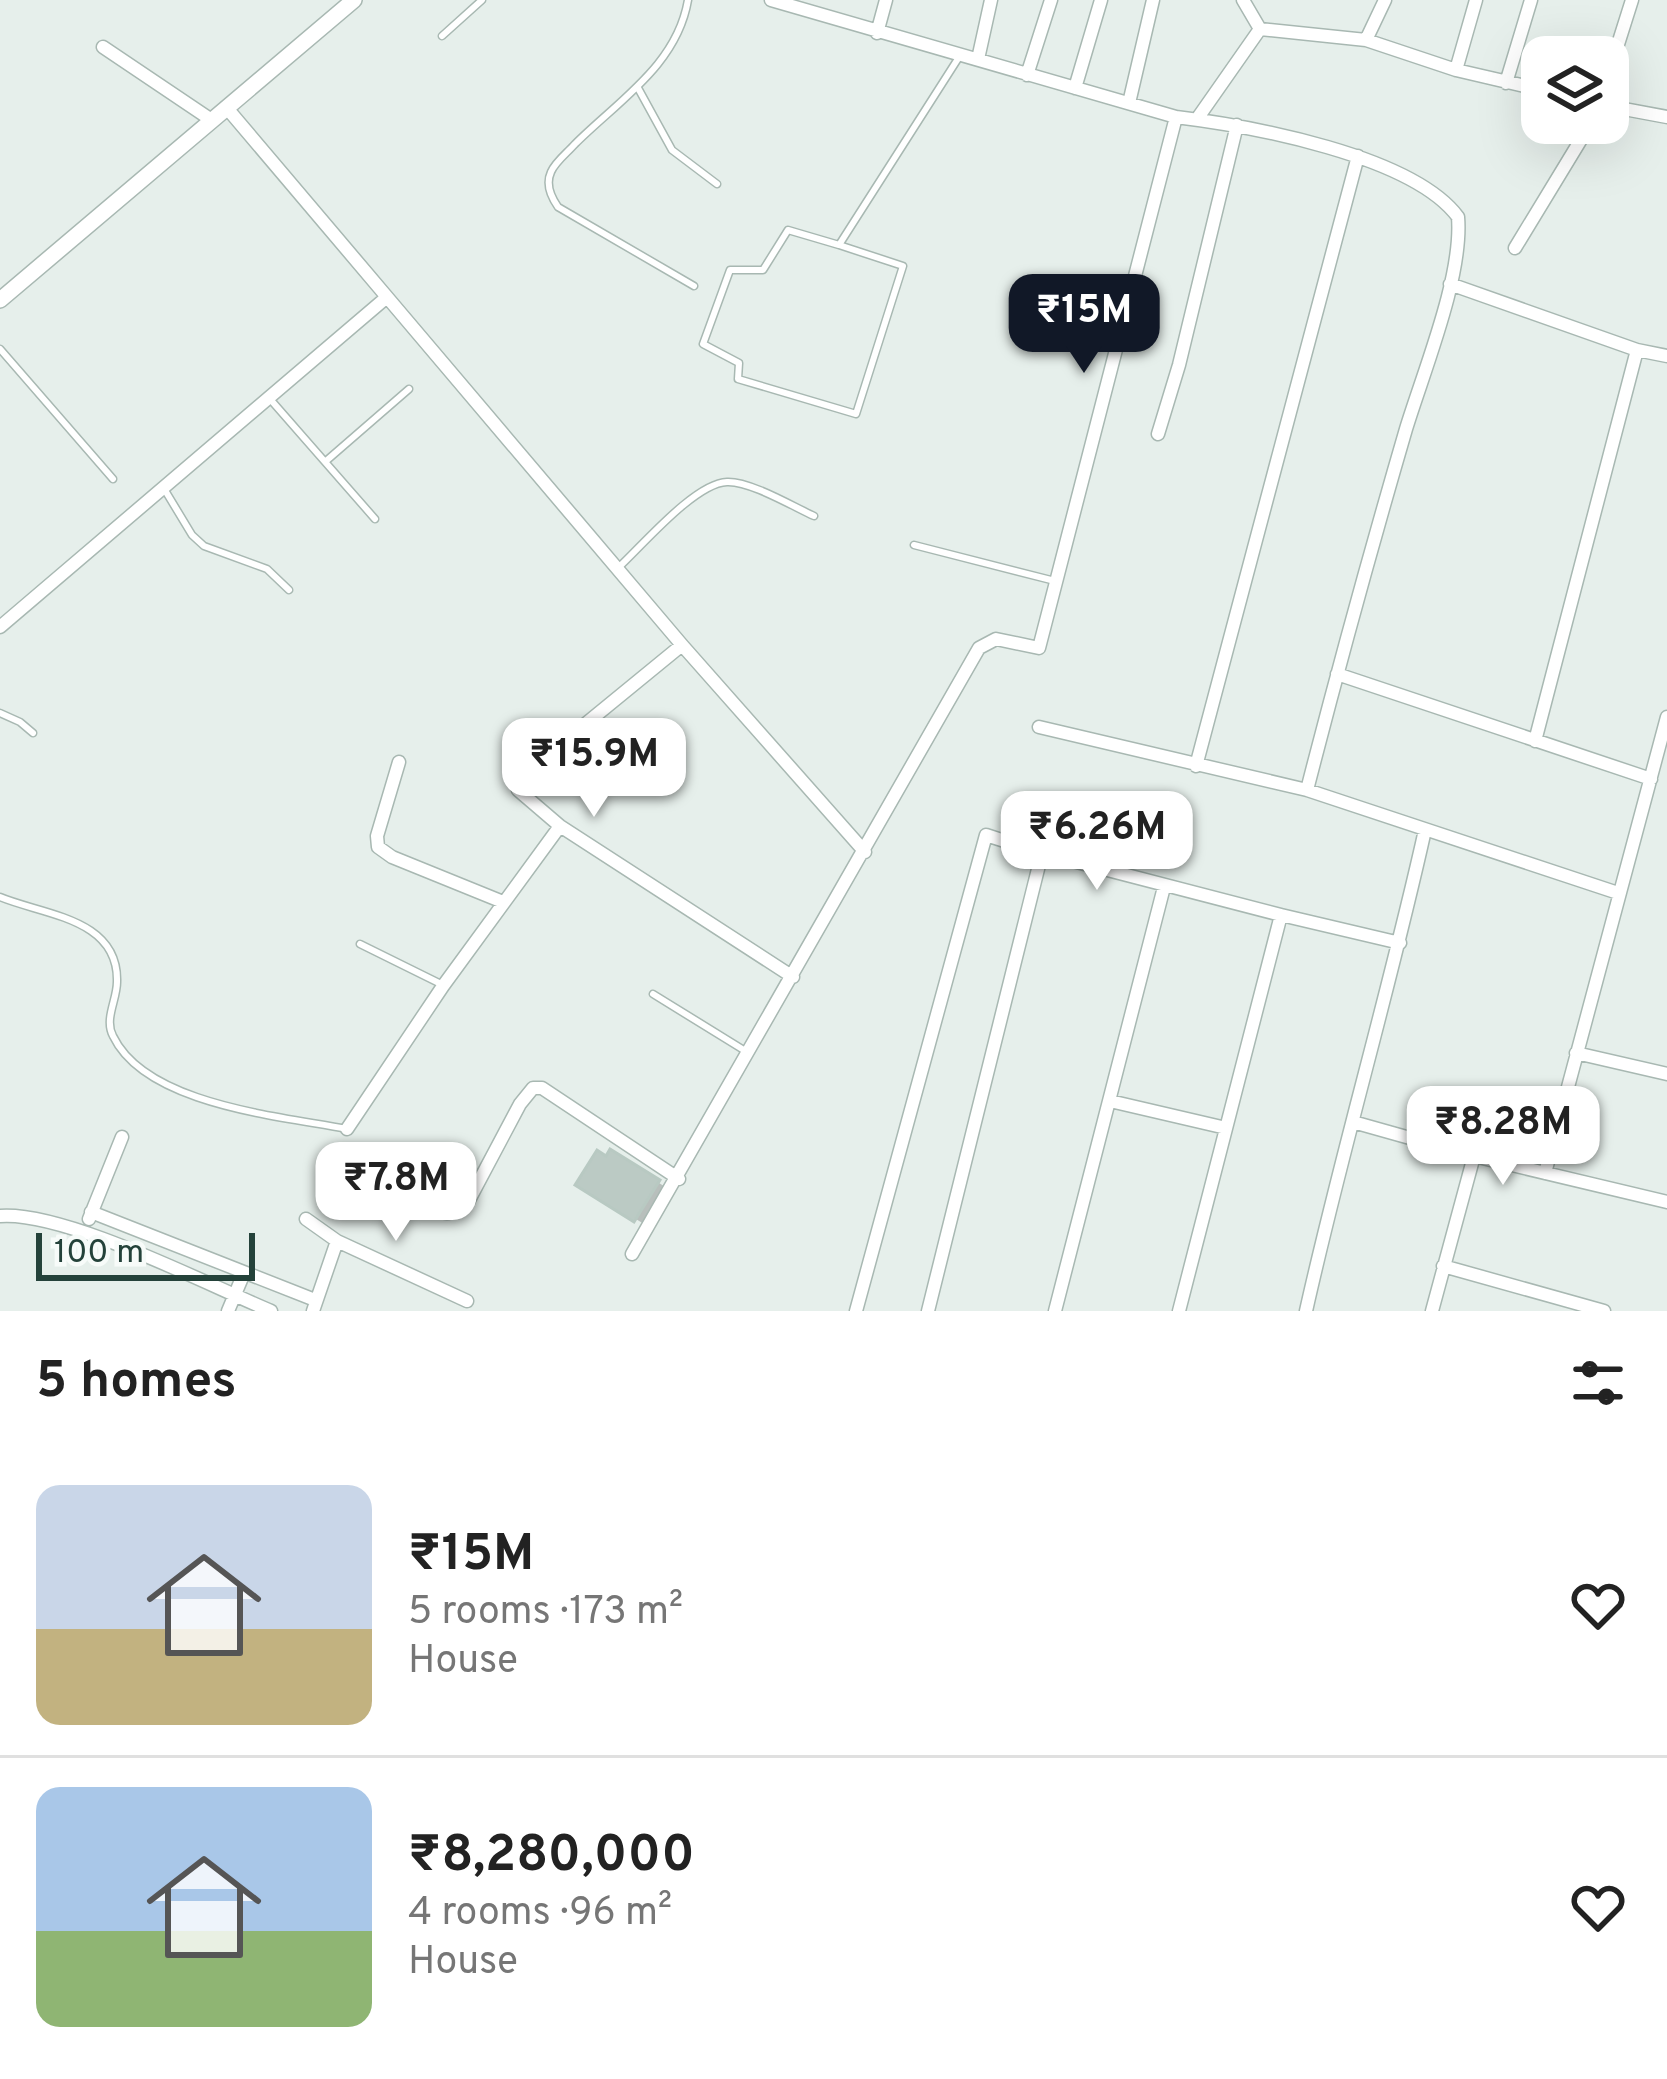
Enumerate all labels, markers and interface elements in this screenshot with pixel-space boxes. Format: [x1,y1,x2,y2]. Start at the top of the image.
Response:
map controls [1521,36,1629,144]
button: layers [1521,36,1629,144]
pin: ₹15M [1013,274,1155,376]
text: ₹15M [1036,288,1132,337]
pin: ₹15.9M [496,718,692,820]
text: ₹15.9M [529,732,659,781]
pin: ₹6.26M [999,791,1195,893]
text: ₹6.26M [1028,805,1166,854]
pin: ₹8.28M [1405,1086,1601,1188]
text: ₹8.28M [1434,1100,1572,1149]
pin: ₹7.8M [312,1142,480,1244]
text: ₹7.8M [342,1156,450,1205]
scale bar [36,1227,255,1280]
text: 100 m [54,1233,144,1275]
icon: filters [1565,1350,1631,1416]
text: 5 homes [36,1351,237,1416]
text: ₹15M [408,1524,534,1589]
icon: home [132,1533,276,1677]
icon: heart [1565,1572,1631,1638]
text: 5 rooms · 173 m² [408,1589,683,1638]
text: House [408,1638,518,1687]
text: ₹8,280,000 [408,1825,695,1890]
icon: home [132,1835,276,1979]
icon: heart [1565,1874,1631,1940]
text: 4 rooms · 96 m² [408,1890,672,1939]
text: House [408,1939,518,1988]

